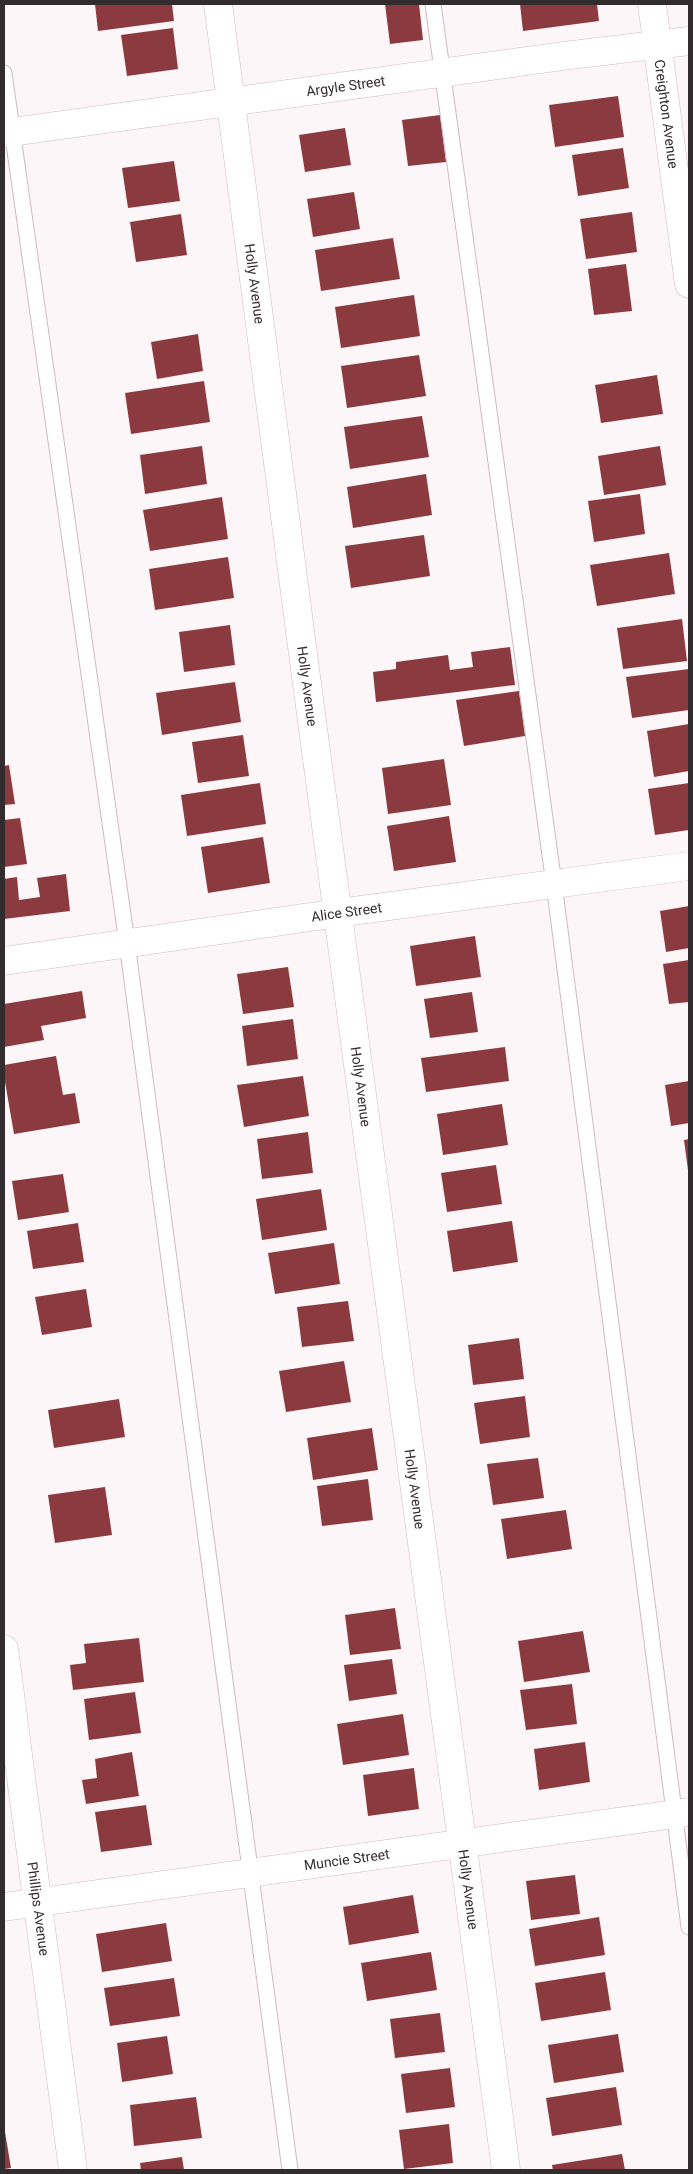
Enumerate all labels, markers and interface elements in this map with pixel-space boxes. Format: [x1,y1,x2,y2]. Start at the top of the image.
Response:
street label: Creighton Avenue [651,59,682,169]
street label: Argyle Street [305,73,387,99]
street label: Holly Avenue [241,243,268,325]
street label: Holly Avenue [294,645,321,727]
street label: Alice Street [310,899,383,925]
street label: Holly Avenue [348,1046,374,1128]
street label: Holly Avenue [402,1448,428,1530]
street label: Muncie Street [303,1846,391,1873]
street label: Holly Avenue [455,1848,482,1931]
street label: Phillips Avenue [24,1861,53,1957]

